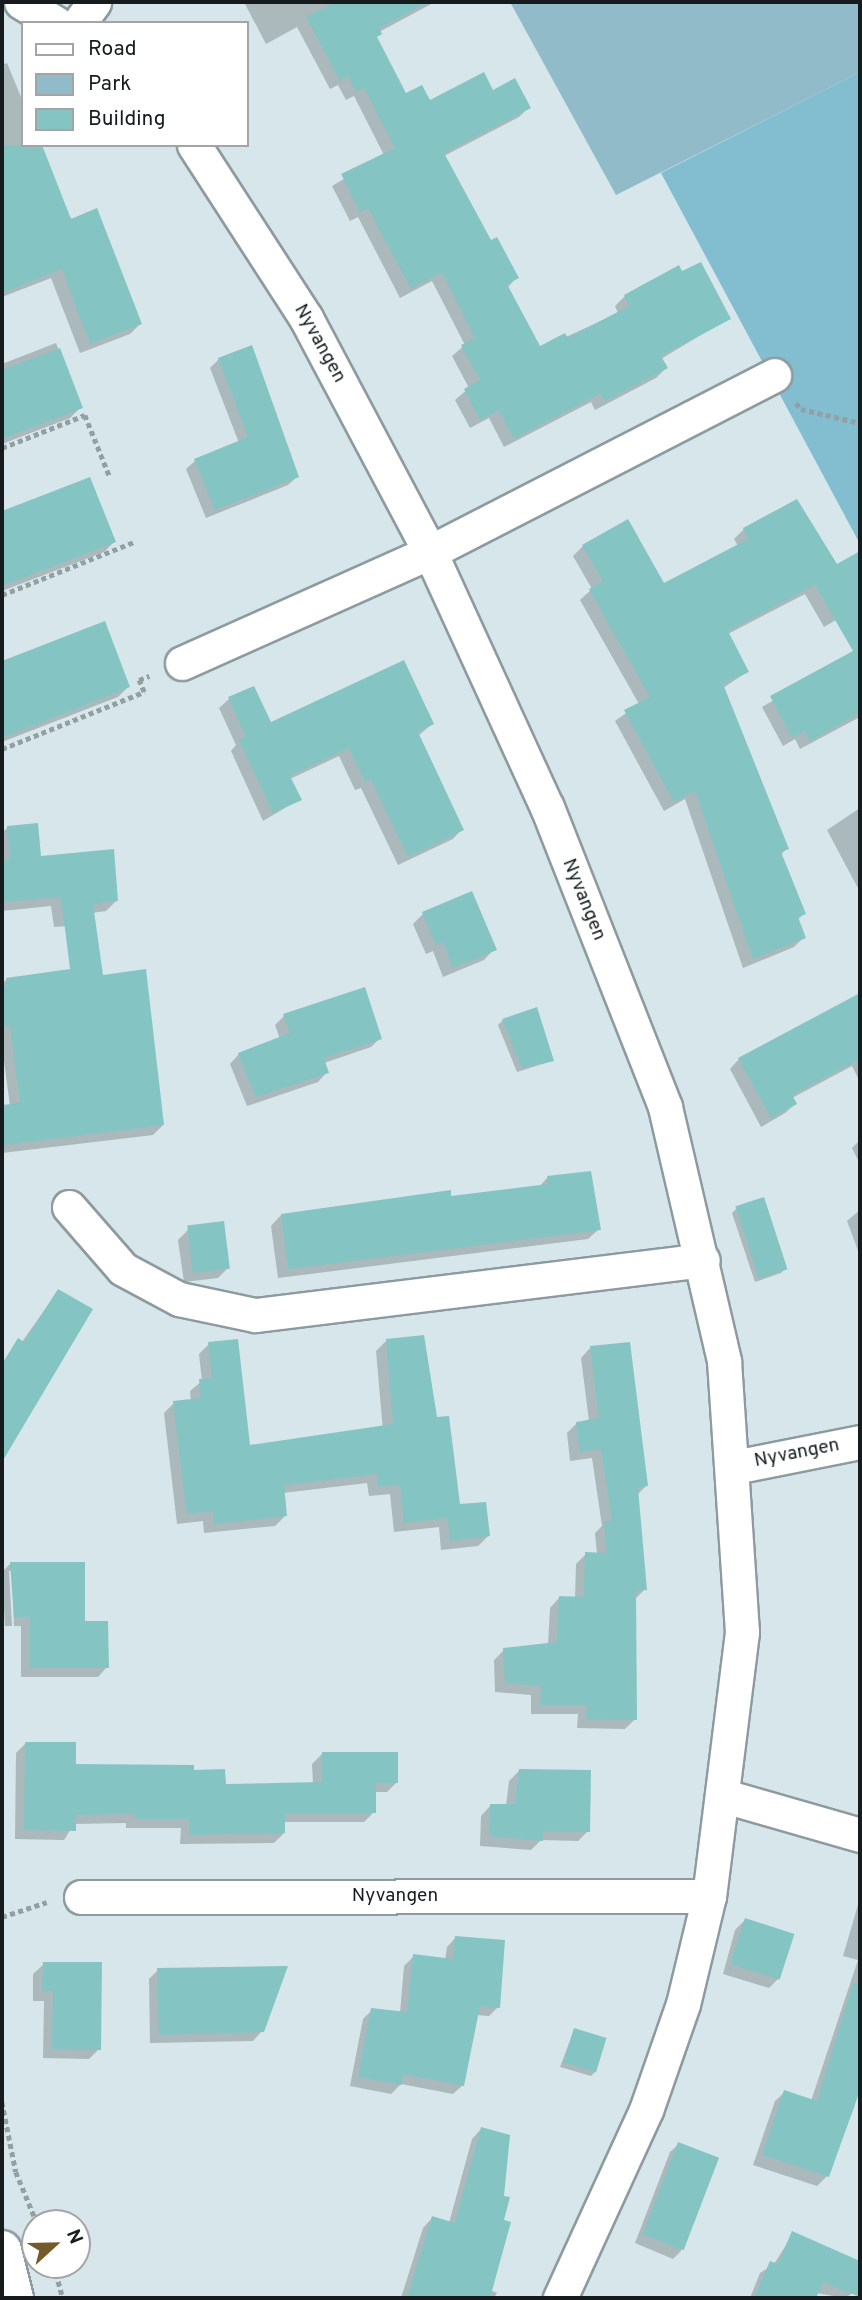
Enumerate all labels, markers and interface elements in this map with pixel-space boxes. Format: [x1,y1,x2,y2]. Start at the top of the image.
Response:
legend [21,21,248,147]
text: Road [88,36,137,63]
text: Park [88,71,131,98]
text: Building [88,106,166,133]
street label: Nyvangen [288,301,350,387]
street label: Nyvangen [556,856,610,944]
street label: Nyvangen [752,1435,842,1473]
street label: Nyvangen [352,1886,438,1908]
north arrow [21,2209,91,2279]
text: N [60,2226,87,2248]

